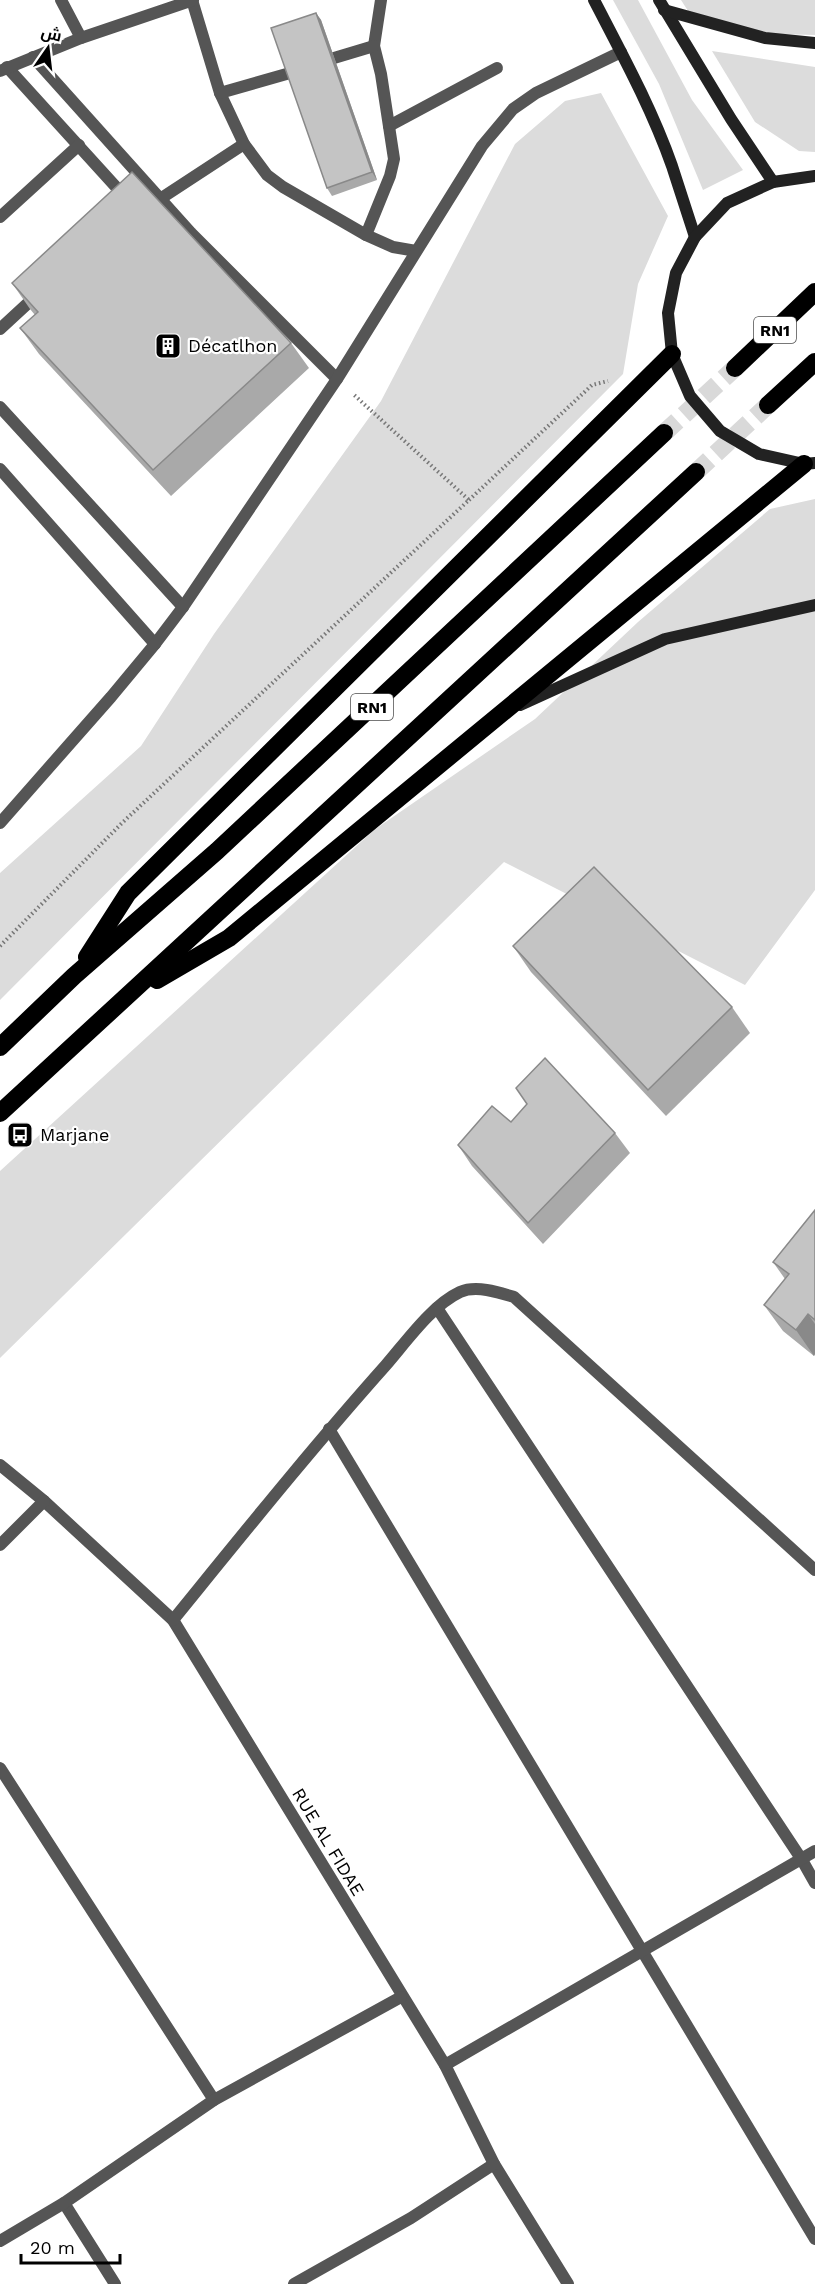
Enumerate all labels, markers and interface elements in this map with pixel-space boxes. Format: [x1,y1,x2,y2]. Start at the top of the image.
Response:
north arrow [18,18,78,78]
text: ش [39,22,64,46]
road number: RN1 [754,317,796,343]
building icon: Décatlhon [153,331,183,361]
place label: Décatlhon [188,335,277,356]
road number: RN1 [351,694,393,720]
bus stop icon: Marjane [5,1120,35,1150]
place label: Marjane [40,1124,109,1145]
street label: RUE AL FIDAE [288,1784,369,1900]
scale bar [21,2227,120,2265]
text: 20 m [30,2237,75,2258]

